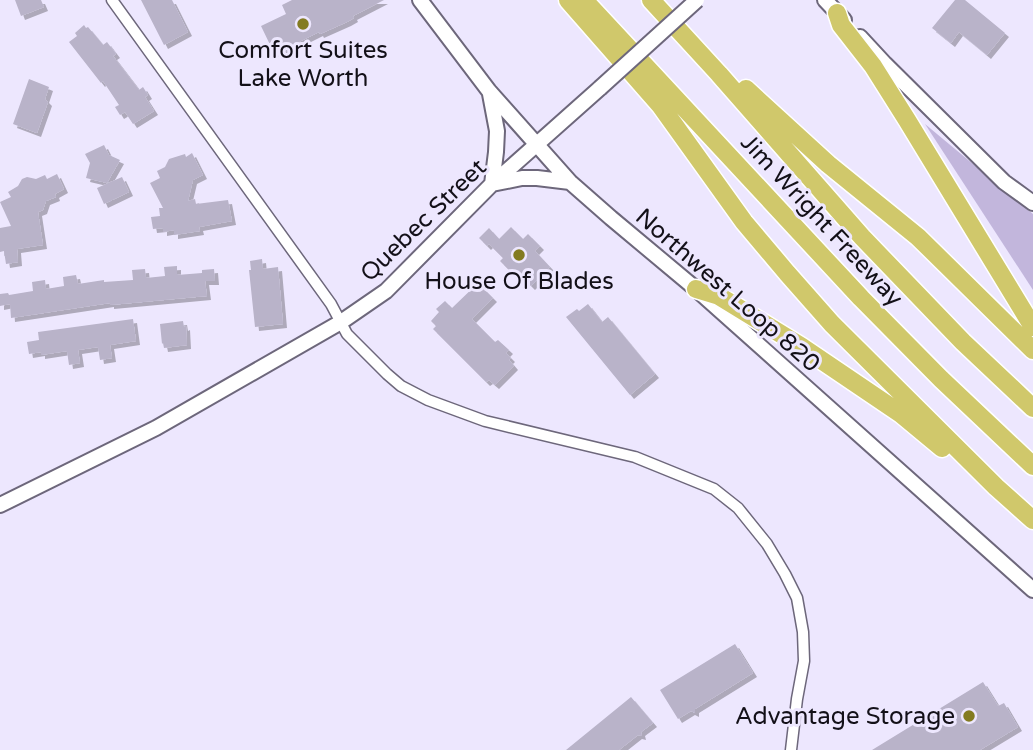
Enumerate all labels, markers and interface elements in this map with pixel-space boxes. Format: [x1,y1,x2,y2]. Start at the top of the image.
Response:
marker: Comfort Suites Lake Worth [295,16,311,32]
place label: Comfort Suites Lake Worth [218,36,388,93]
street label: Jim Wright Freeway [734,128,909,312]
street label: Quebec Street [354,153,492,288]
street label: Northwest Loop 820 [629,202,826,378]
marker: House Of Blades [511,247,527,263]
place label: House Of Blades [424,267,614,296]
place label: Advantage Storage [735,702,955,731]
marker: Advantage Storage [961,708,977,724]

